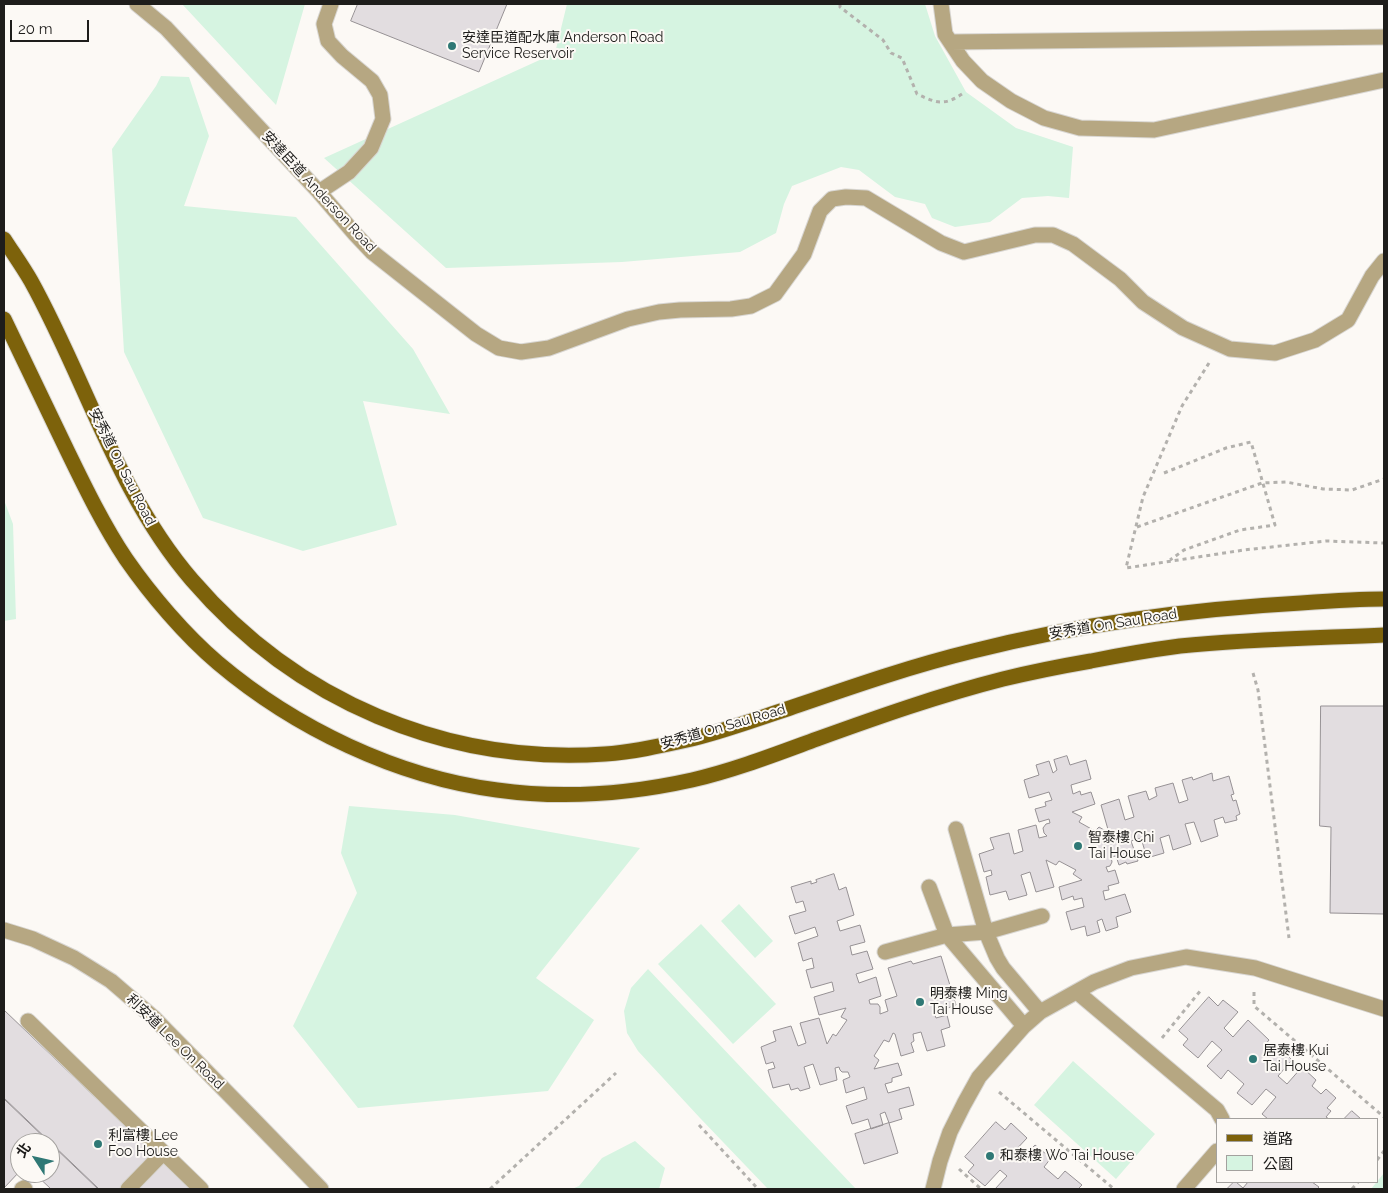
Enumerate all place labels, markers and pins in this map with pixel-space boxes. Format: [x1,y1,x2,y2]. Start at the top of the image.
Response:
place label: 安達臣道配水庫 Anderson Road Service Reservoir [462,30,663,62]
marker: 安達臣道配水庫 Anderson Road Service Reservoir [446,40,458,52]
place label: 智泰樓 Chi Tai House [1088,830,1154,862]
marker: 智泰樓 Chi Tai House [1072,840,1084,852]
place label: 明泰樓 Ming Tai House [930,986,1008,1019]
marker: 明泰樓 Ming Tai House [914,996,926,1008]
place label: 居泰樓 Kui Tai House [1263,1043,1329,1076]
marker: 居泰樓 Kui Tai House [1247,1053,1259,1065]
place label: 利富樓 Lee Foo House [108,1128,178,1160]
marker: 利富樓 Lee Foo House [92,1138,104,1150]
place label: 和泰樓 Wo Tai House [1000,1148,1134,1164]
marker: 和泰樓 Wo Tai House [984,1150,996,1162]

